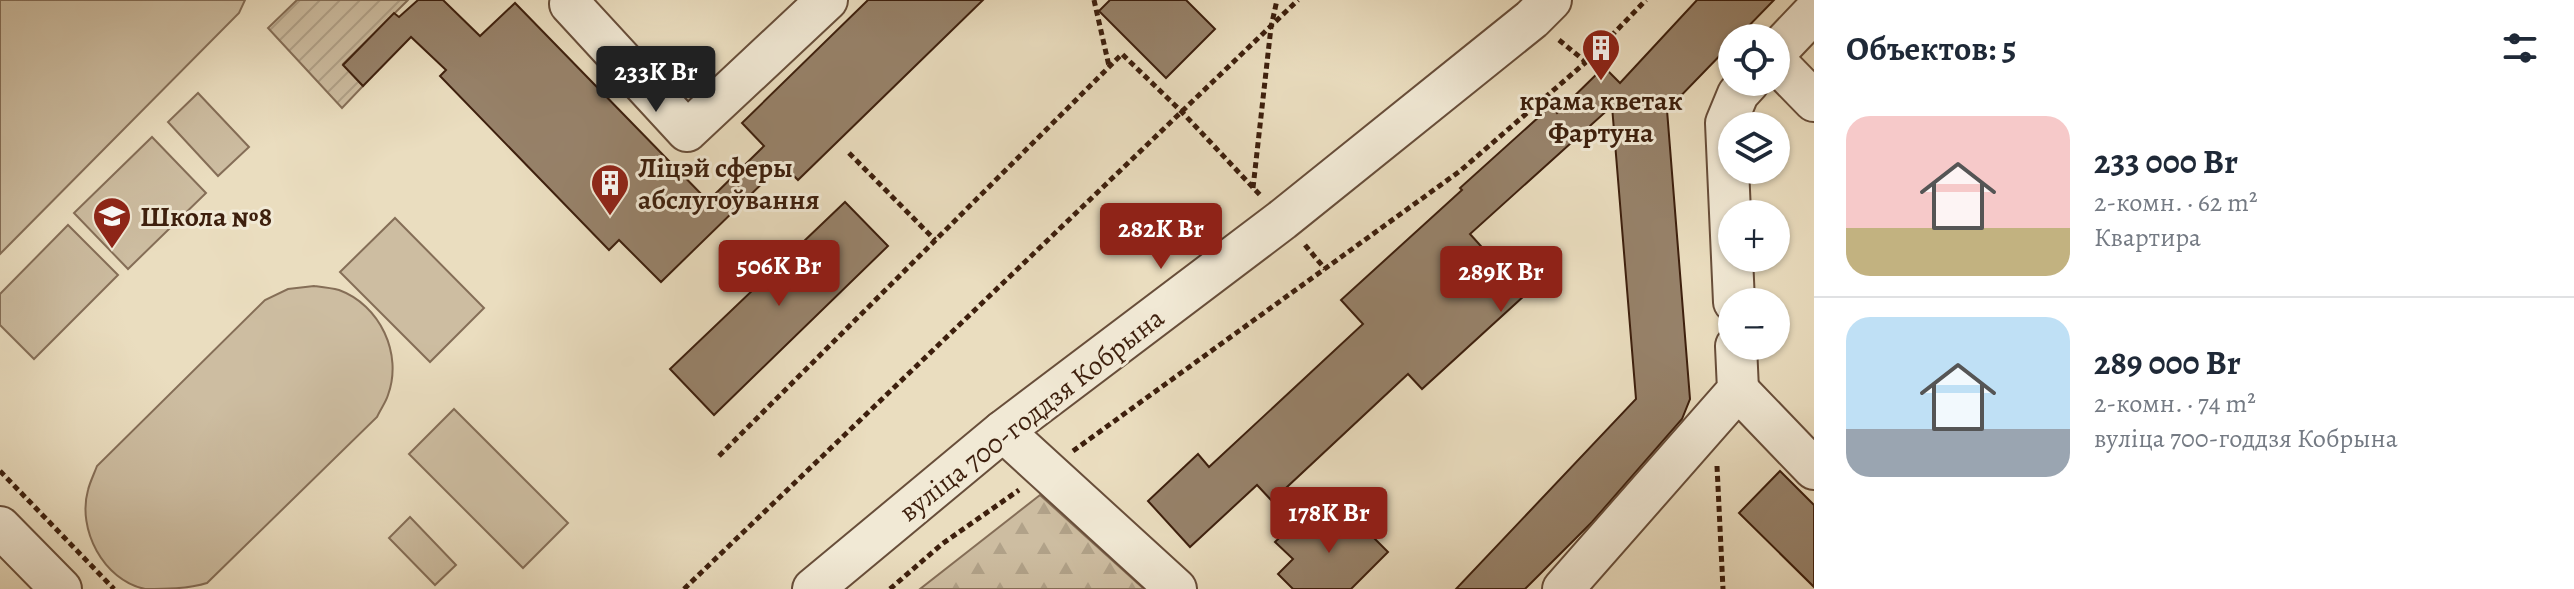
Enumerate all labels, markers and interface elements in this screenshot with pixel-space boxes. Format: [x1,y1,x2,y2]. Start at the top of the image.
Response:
map controls [1718,24,1790,360]
button: locate [1718,24,1790,96]
text: Объектов: 5 [1846,25,2017,72]
icon: filters [2498,26,2542,70]
building icon: крама кветак Фартуна [1580,27,1622,82]
pin: 233K Br [582,46,730,114]
text: 233K Br [614,54,698,89]
place label: крама кветак Фартуна [1519,82,1683,152]
button: layers [1718,112,1790,184]
text: 233 000 Br [2094,138,2238,185]
icon: home [1910,148,2006,244]
place label: Ліцэй сферы абслугоўвання [638,149,820,219]
building icon: Ліцэй сферы абслугоўвання [589,162,631,217]
text: 2-комн. · 62 m² [2094,185,2257,220]
school or university icon: Школа №8 [91,195,133,250]
place label: Школа №8 [140,198,272,236]
button: + [1718,200,1790,272]
pin: 282K Br [1087,203,1235,271]
text: 282K Br [1118,211,1204,246]
text: Квартира [2094,220,2201,255]
pin: 506K Br [705,240,853,308]
pin: 289K Br [1427,246,1575,314]
text: 506K Br [737,248,821,283]
text: 289K Br [1458,254,1544,289]
button: − [1718,288,1790,360]
street label: вуліца 700-годдзя Кобрына [891,299,1172,530]
text: 289 000 Br [2094,339,2241,386]
icon: home [1910,349,2006,445]
text: 2-комн. · 74 m² [2094,386,2256,421]
text: вуліца 700-годдзя Кобрына [2094,421,2398,456]
pin: 178K Br [1255,487,1403,555]
text: 178K Br [1288,495,1370,530]

